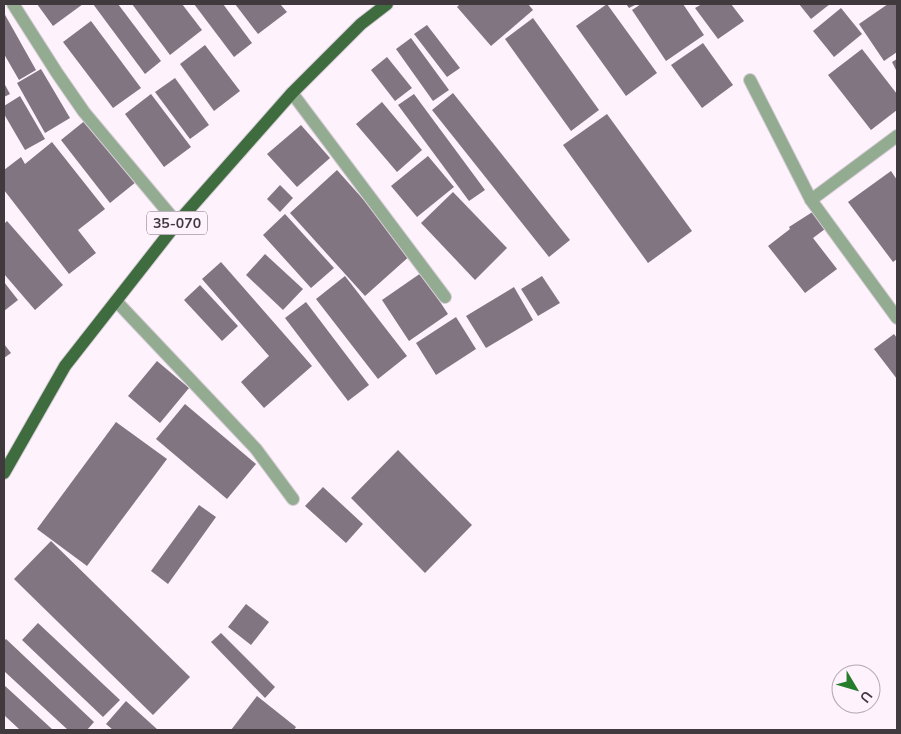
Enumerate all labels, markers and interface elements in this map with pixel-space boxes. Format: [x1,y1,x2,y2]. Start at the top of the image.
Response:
road number: 35-070 [147,212,207,234]
north arrow [831,664,881,714]
text: U [856,687,877,707]

